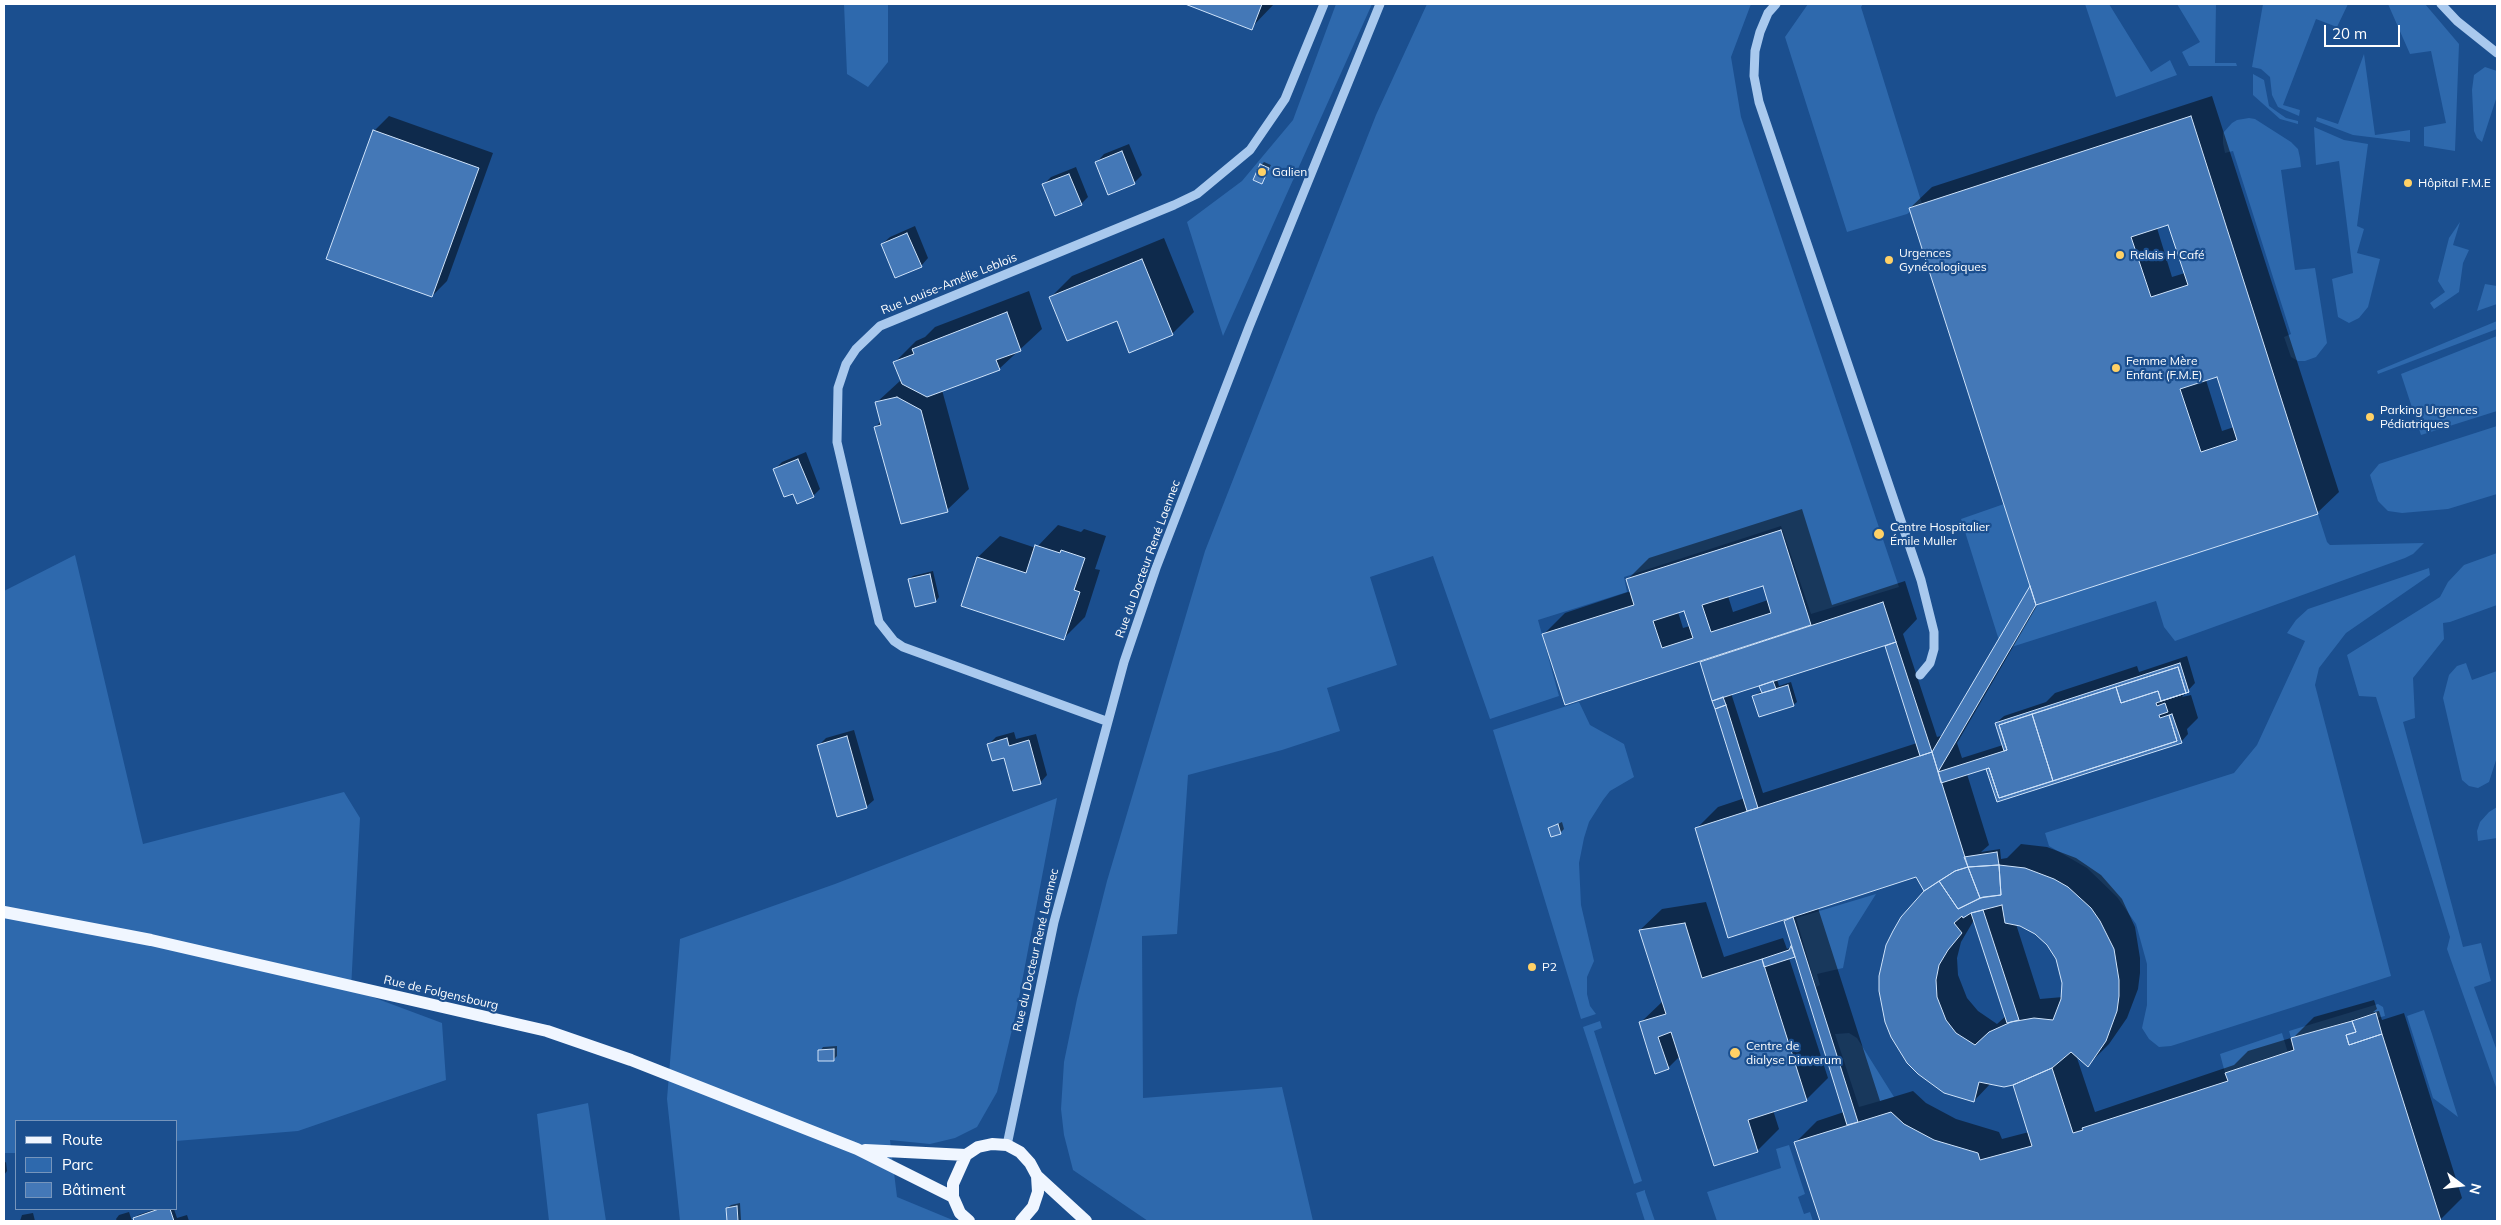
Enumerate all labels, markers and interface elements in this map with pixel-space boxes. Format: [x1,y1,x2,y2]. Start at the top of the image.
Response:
scale bar [2326,15,2402,47]
text: 20 m [2332,24,2367,43]
place label: Galien [1272,165,1307,179]
marker: Galien [1256,166,1268,178]
place label: Hôpital F.M.E [2418,176,2491,190]
marker: Hôpital F.M.E [2402,177,2414,189]
place label: Urgences Gynécologiques [1899,246,1987,274]
place label: Relais H Café [2130,248,2205,262]
marker: Relais H Café [2114,249,2126,261]
street label: Rue Louise-Amélie Leblois [879,250,1019,318]
marker: Urgences Gynécologiques [1883,254,1895,266]
place label: Femme Mère Enfant (F.M.E) [2126,354,2203,382]
marker: Femme Mère Enfant (F.M.E) [2110,362,2122,374]
place label: Parking Urgences Pédiatriques [2380,403,2478,431]
marker: Parking Urgences Pédiatriques [2364,411,2376,423]
street label: Rue du Docteur René Laennec [1113,478,1183,640]
place label: Centre Hospitalier Émile Muller [1890,520,1990,548]
marker: Centre Hospitalier Émile Muller [1872,527,1886,541]
street label: Rue du Docteur René Laennec [1010,867,1062,1033]
place label: P2 [1542,960,1557,974]
marker: P2 [1526,961,1538,973]
street label: Rue de Folgensbourg [382,973,500,1013]
place label: Centre de dialyse Diaverum [1746,1039,1842,1067]
marker: Centre de dialyse Diaverum [1728,1046,1742,1060]
legend [15,1120,178,1210]
text: Route [62,1130,103,1149]
text: Parc [62,1155,93,1174]
north arrow [2436,1160,2486,1210]
text: Bâtiment [62,1180,125,1199]
text: N [2465,1181,2486,1196]

